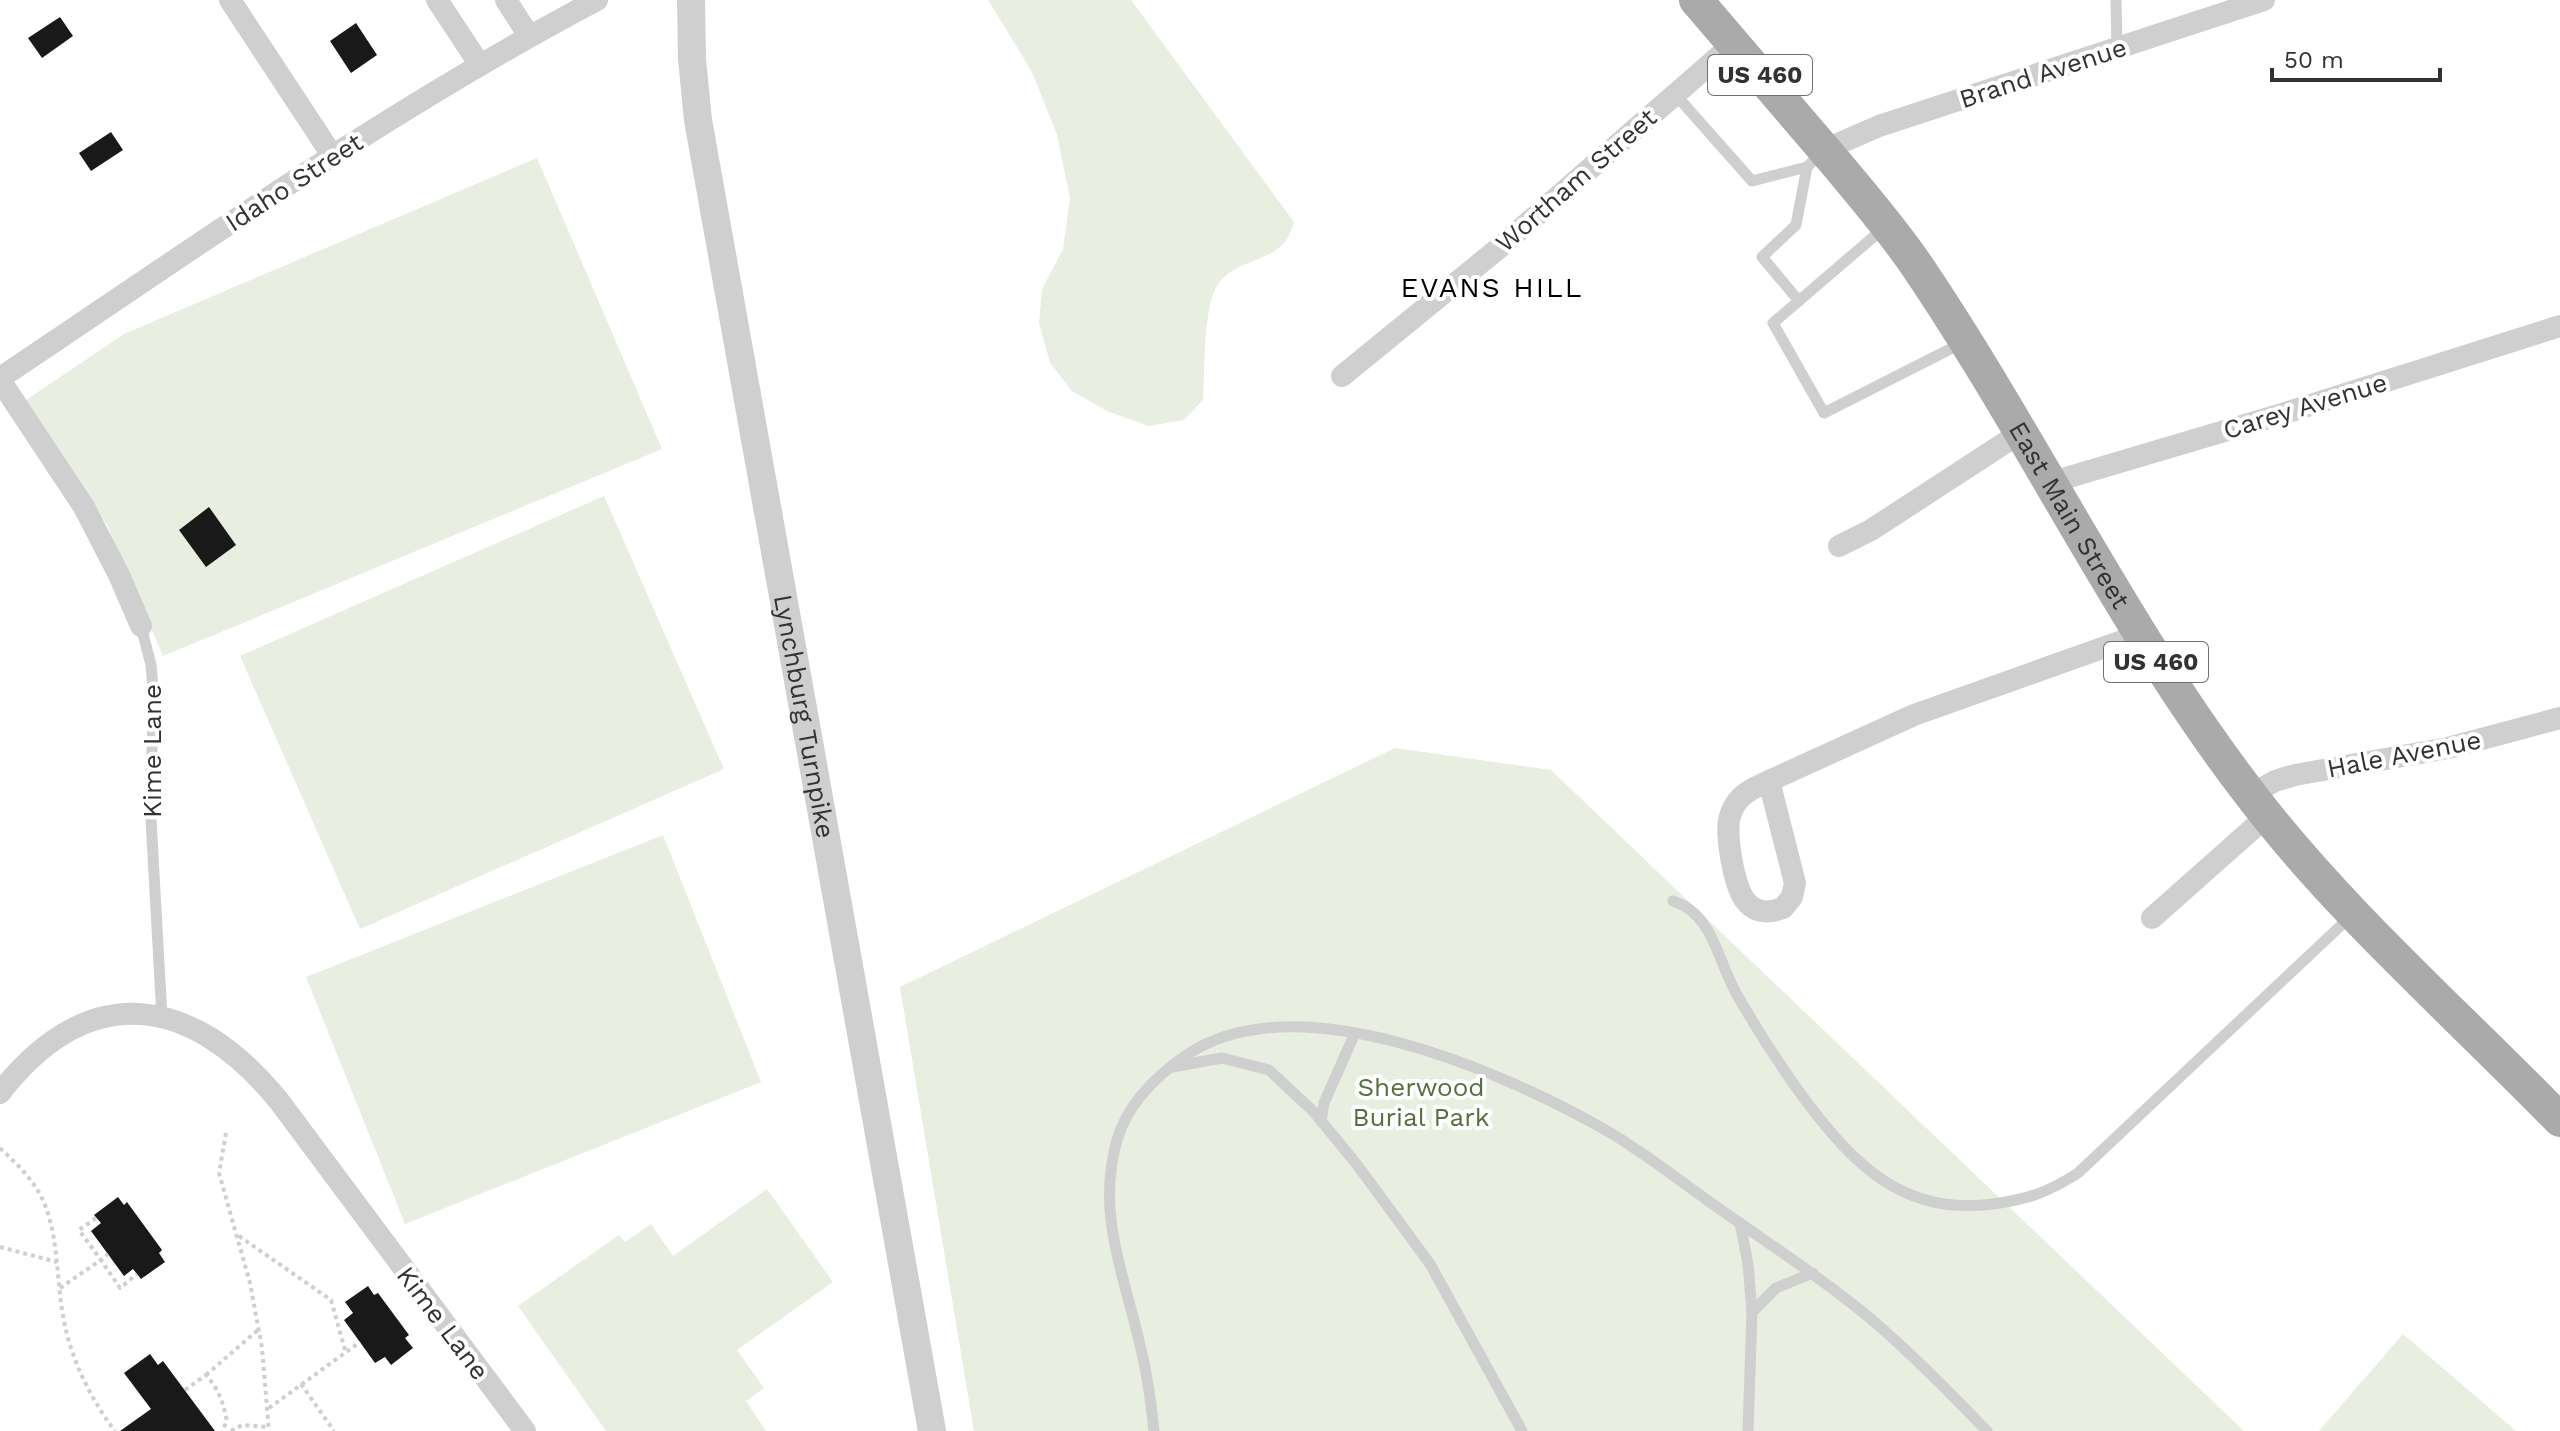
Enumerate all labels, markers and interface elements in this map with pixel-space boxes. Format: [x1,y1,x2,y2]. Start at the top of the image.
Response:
street label: Brand Avenue [1956,32,2130,114]
scale bar [2272,32,2440,82]
text: 50 m [2284,46,2344,74]
road number: US 460 [1708,55,1812,95]
street label: Wortham Street [1490,102,1663,258]
street label: Idaho Street [220,127,368,237]
district label: EVANS HILL [1400,271,1584,304]
street label: Carey Avenue [2219,367,2391,445]
street label: East Main Street [2003,416,2136,614]
street label: Lynchburg Turnpike [768,592,841,841]
road number: US 460 [2104,642,2208,682]
street label: Kime Lane [137,684,167,818]
street label: Hale Avenue [2324,724,2484,784]
park label: Sherwood Burial Park [1352,1072,1490,1132]
street label: Kime Lane [391,1260,495,1386]

